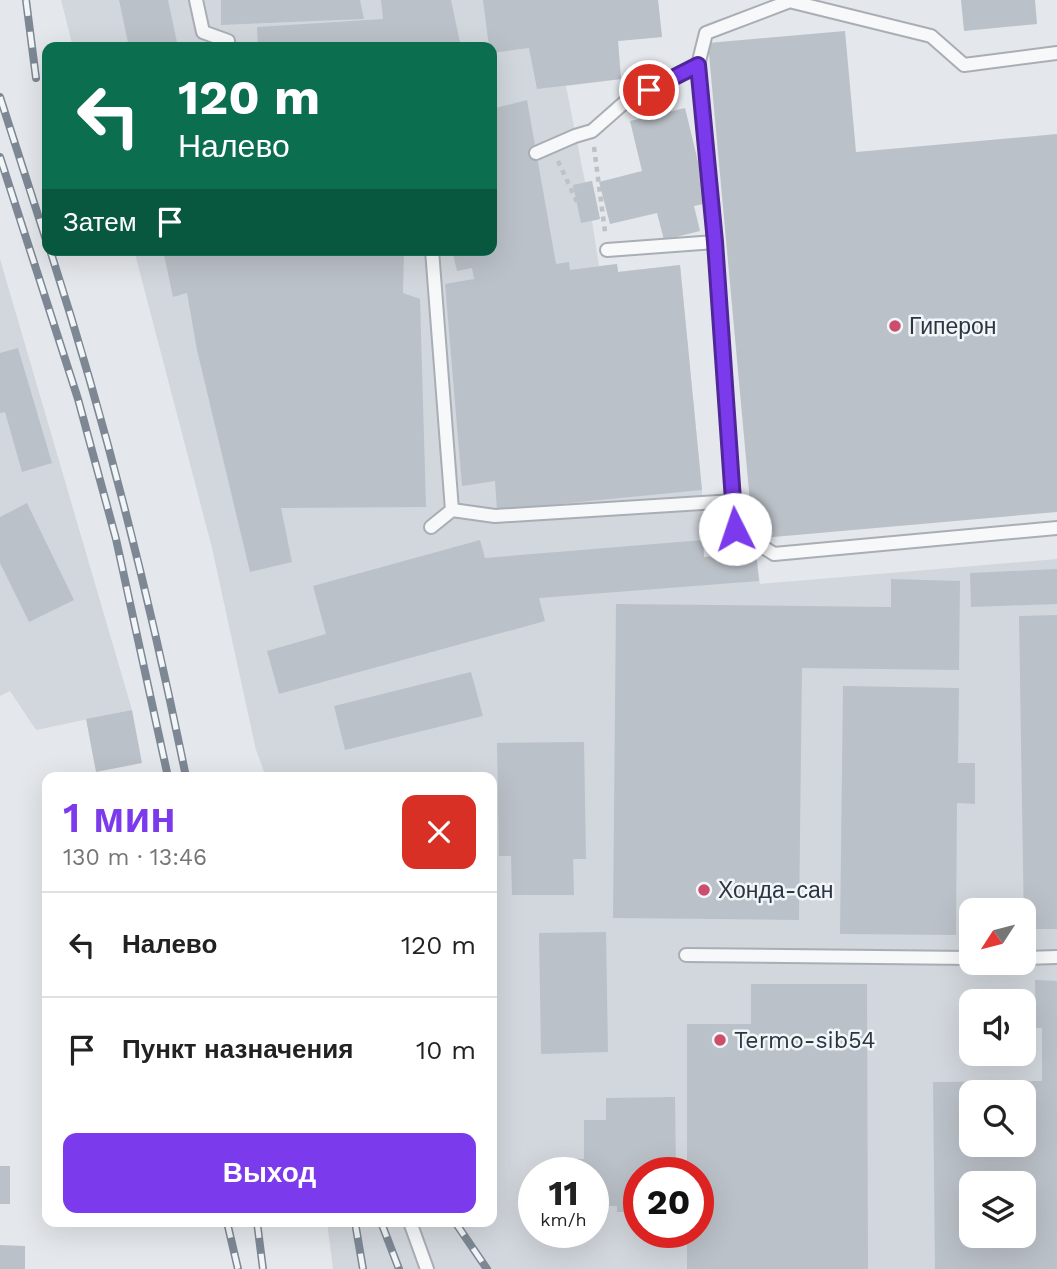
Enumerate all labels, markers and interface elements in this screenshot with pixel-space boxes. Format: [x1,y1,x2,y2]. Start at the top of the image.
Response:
pin [619,60,679,120]
text: 120 m [178,68,320,126]
icon: left [63,70,154,161]
icon: arrive [630,71,668,109]
text: Налево [178,127,290,165]
icon: arrive [151,203,189,241]
text: Затем [63,207,137,237]
place label: Гиперон [909,313,997,340]
marker: Гиперон [887,318,903,334]
position arrow [698,492,772,566]
text: 1 мин [63,793,176,842]
button: close [402,795,476,869]
text: 130 m · 13:46 [63,844,207,871]
place label: Хонда-сан [718,877,834,904]
marker: Хонда-сан [696,882,712,898]
north arrow [959,898,1036,975]
map controls [959,898,1036,1248]
icon: left [63,926,101,964]
text: Налево [122,929,217,959]
text: 120 m [401,930,476,960]
button: sound [959,989,1036,1066]
place label: Termo-sib54 [734,1027,876,1054]
icon: arrive [63,1031,101,1069]
marker: Termo-sib54 [712,1032,728,1048]
text: Пункт назначения [122,1034,353,1064]
text: 10 m [416,1035,476,1065]
button: search [959,1080,1036,1157]
button: Выход [63,1133,476,1213]
speed limit sign: 20 [623,1157,714,1248]
button: layers [959,1171,1036,1248]
text: 11 [548,1172,579,1214]
text: km/h [540,1209,587,1230]

